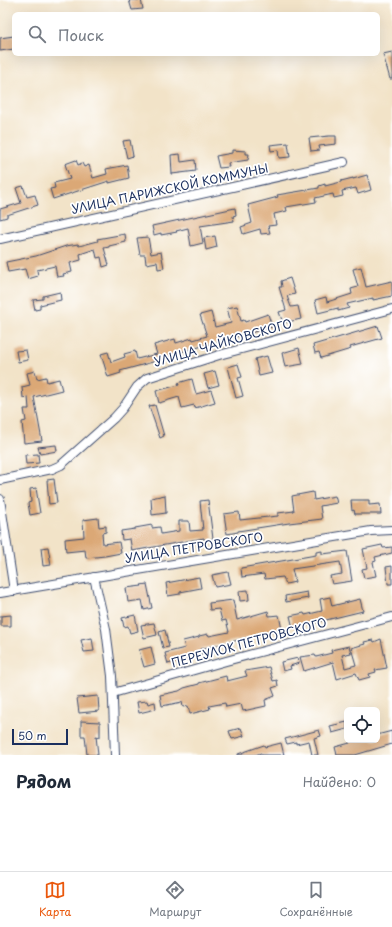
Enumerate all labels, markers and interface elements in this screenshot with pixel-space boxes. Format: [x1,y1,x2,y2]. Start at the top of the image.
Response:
search box [12,12,380,56]
icon: search [26,23,48,45]
text: Поиск [58,23,104,46]
street label: УЛИЦА ПАРИЖСКОЙ КОММУНЫ [70,158,270,218]
street label: УЛИЦА ЧАЙКОВСКОГО [151,314,294,370]
street label: УЛИЦА ПЕТРОВСКОГО [124,527,264,567]
street label: ПЕРЕУЛОК ПЕТРОВСКОГО [169,613,328,671]
map controls [344,707,380,743]
button: locate [344,707,380,743]
scale bar [12,727,68,746]
text: 50 m [18,727,47,744]
text: Рядом [16,768,71,794]
text: Найдено: 0 [303,772,376,791]
tab: Карта [39,879,71,920]
tab: Маршрут [149,879,201,920]
tab: Сохранённые [279,879,353,920]

